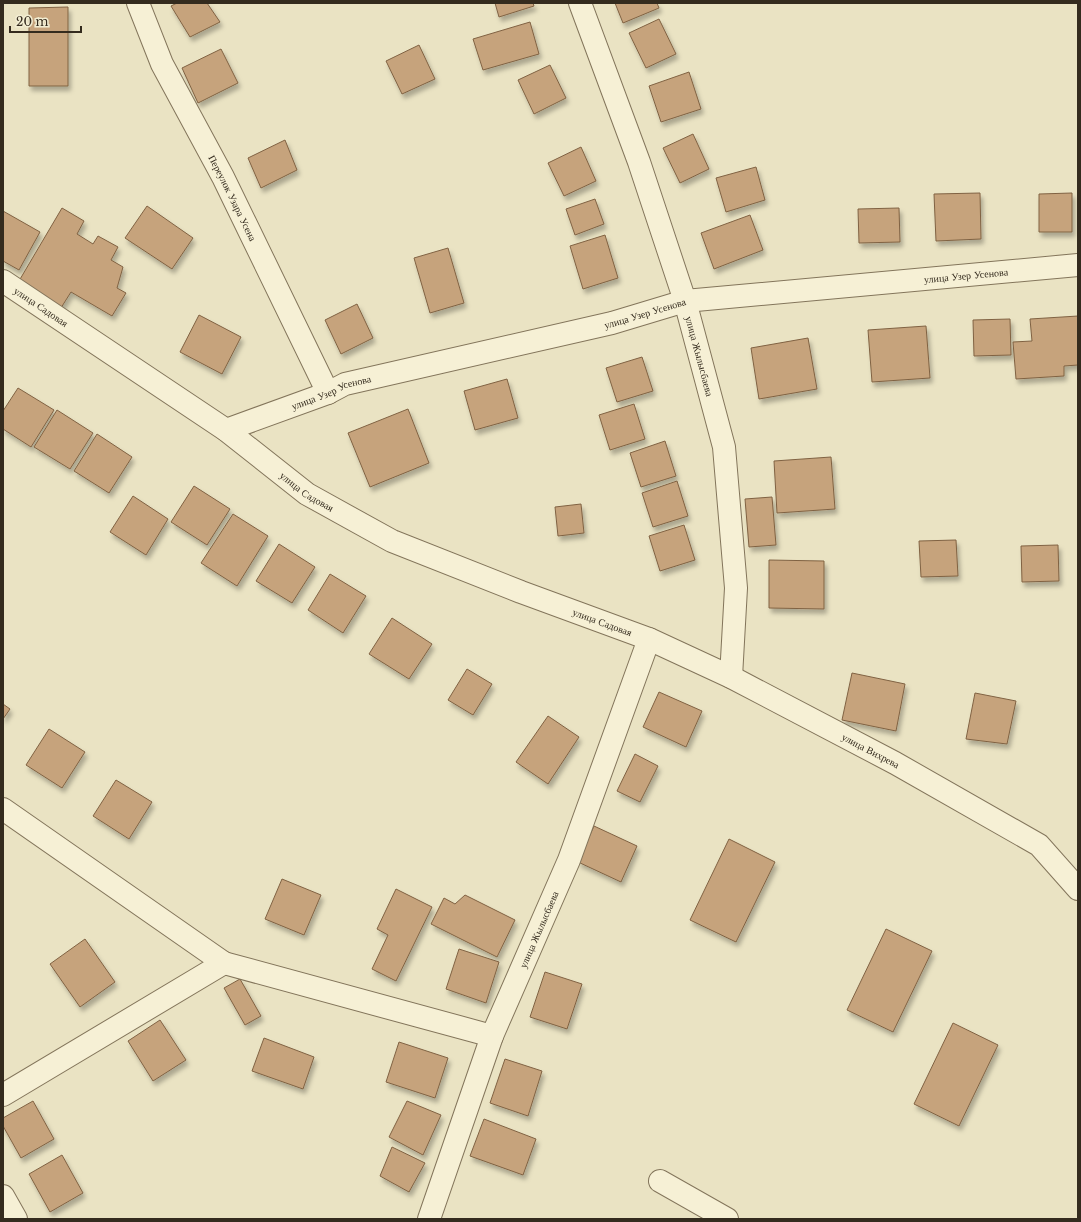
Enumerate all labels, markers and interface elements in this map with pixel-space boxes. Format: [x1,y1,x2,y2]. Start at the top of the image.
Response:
scale bar [10,8,81,34]
text: 20 m [16,14,48,29]
street label: Переулок Узара Усена [205,153,259,244]
street label: улица Узер Усенова [923,265,1009,286]
street label: улица Садовая [11,284,71,330]
street label: улица Узер Усенова [603,295,688,332]
street label: улица Жылысбаева [682,315,716,398]
street label: улица Узер Усенова [290,372,373,413]
street label: улица Садовая [277,469,336,515]
street label: улица Садовая [571,605,634,639]
street label: улица Вихрева [840,730,902,772]
street label: улица Жылысбаева [517,889,562,970]

